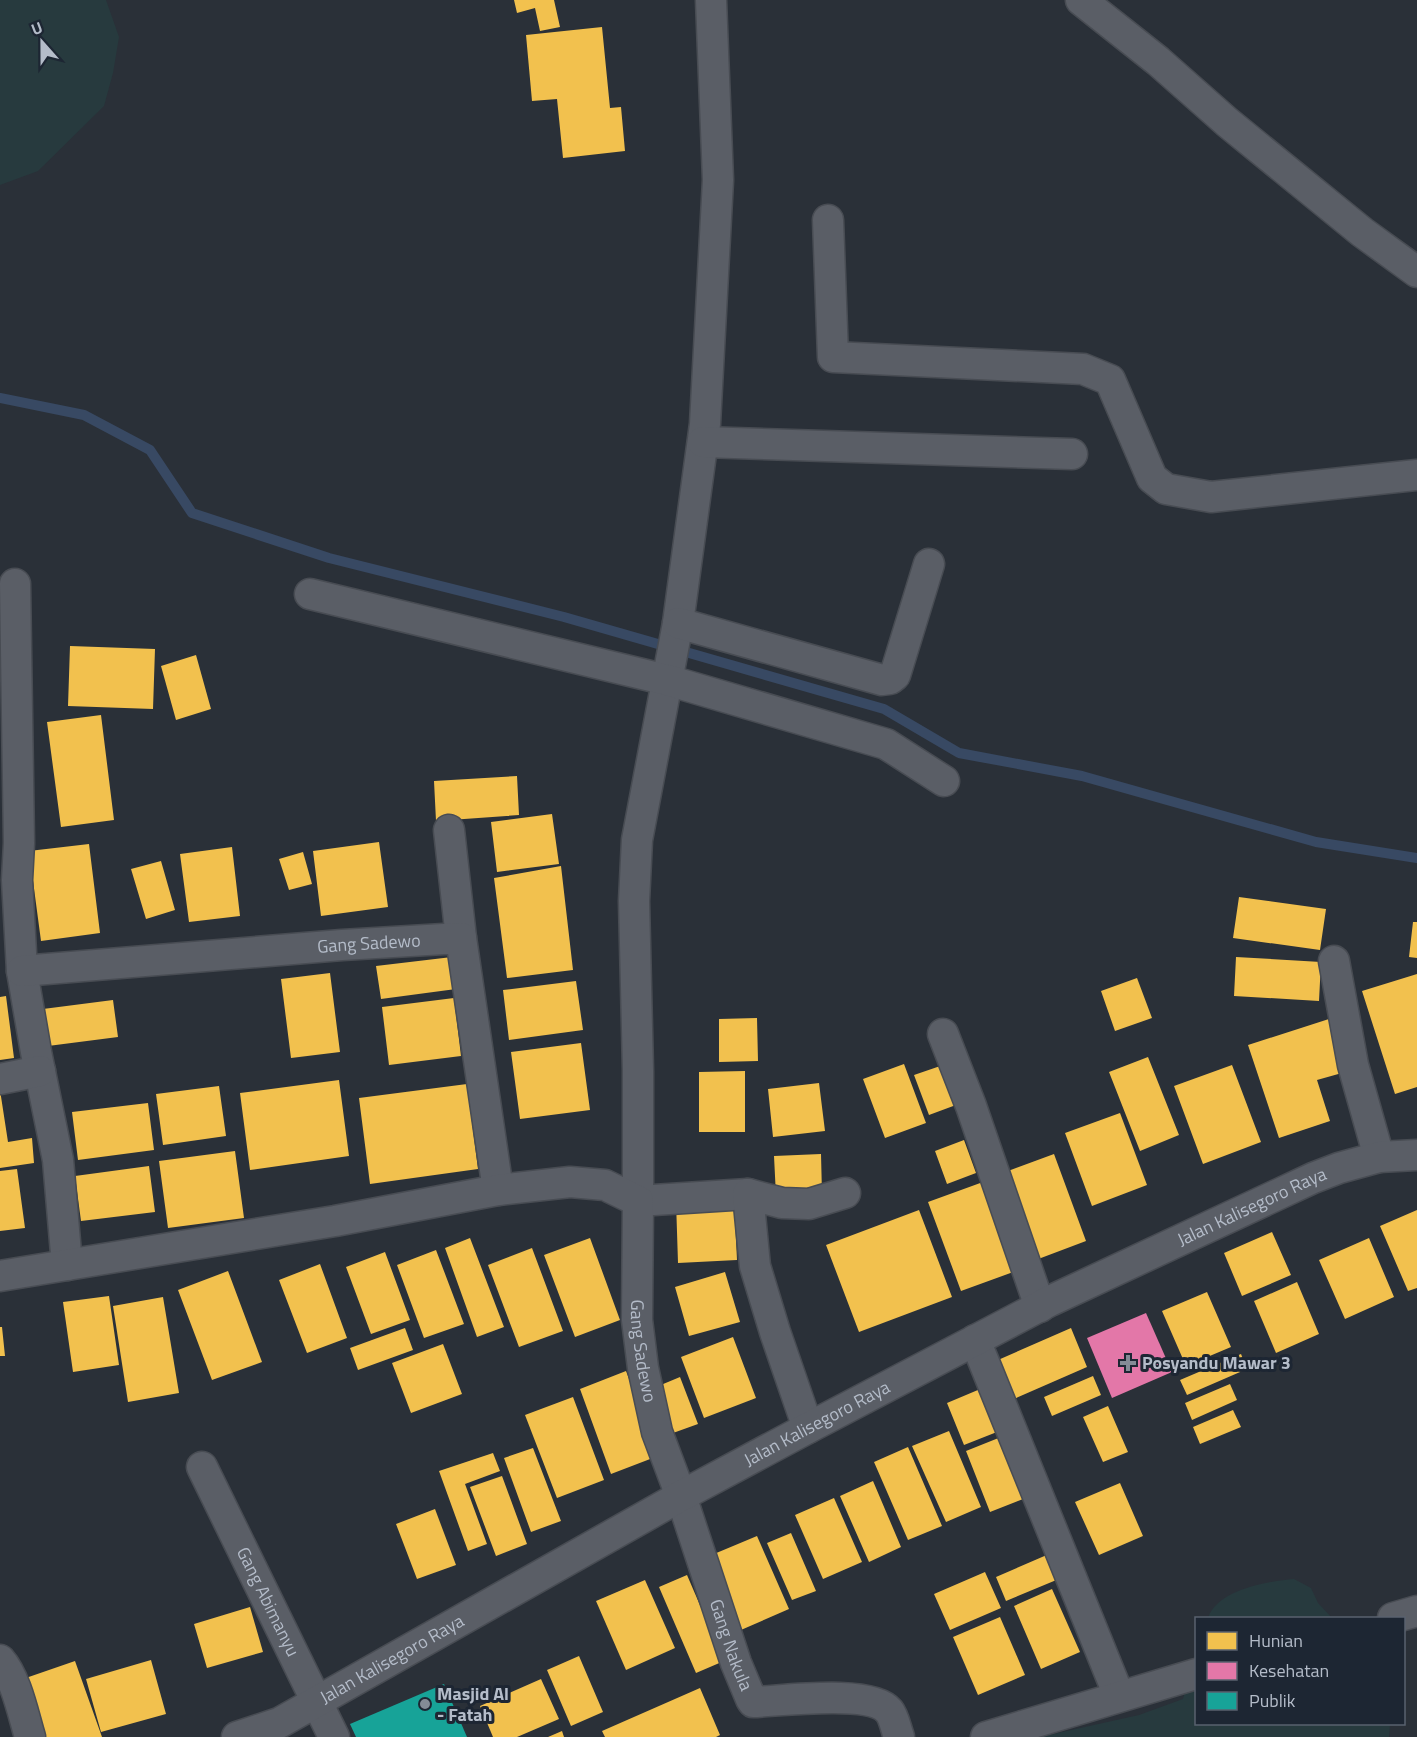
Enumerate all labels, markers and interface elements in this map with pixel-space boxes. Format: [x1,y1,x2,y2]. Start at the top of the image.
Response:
north arrow [12,12,72,72]
text: U [27,15,46,41]
street label: Gang Sadewo [316,926,421,960]
street label: Jalan Kalisegoro Raya [1172,1160,1330,1253]
street label: Gang Sadewo [624,1299,664,1405]
place label: Posyandu Mawar 3 [1142,1349,1291,1376]
marker: Posyandu Mawar 3 [1119,1354,1137,1372]
street label: Jalan Kalisegoro Raya [739,1373,895,1473]
street label: Gang Abimanyu [230,1542,307,1661]
street label: Gang Nakula [703,1595,760,1695]
street label: Jalan Kalisegoro Raya [315,1607,469,1710]
legend [1195,1617,1405,1725]
text: Hunian [1249,1627,1303,1654]
text: Kesehatan [1249,1657,1329,1684]
place label: Masjid Al - Fatah [437,1680,509,1728]
text: Publik [1249,1687,1296,1714]
marker: Masjid Al - Fatah [418,1697,432,1711]

